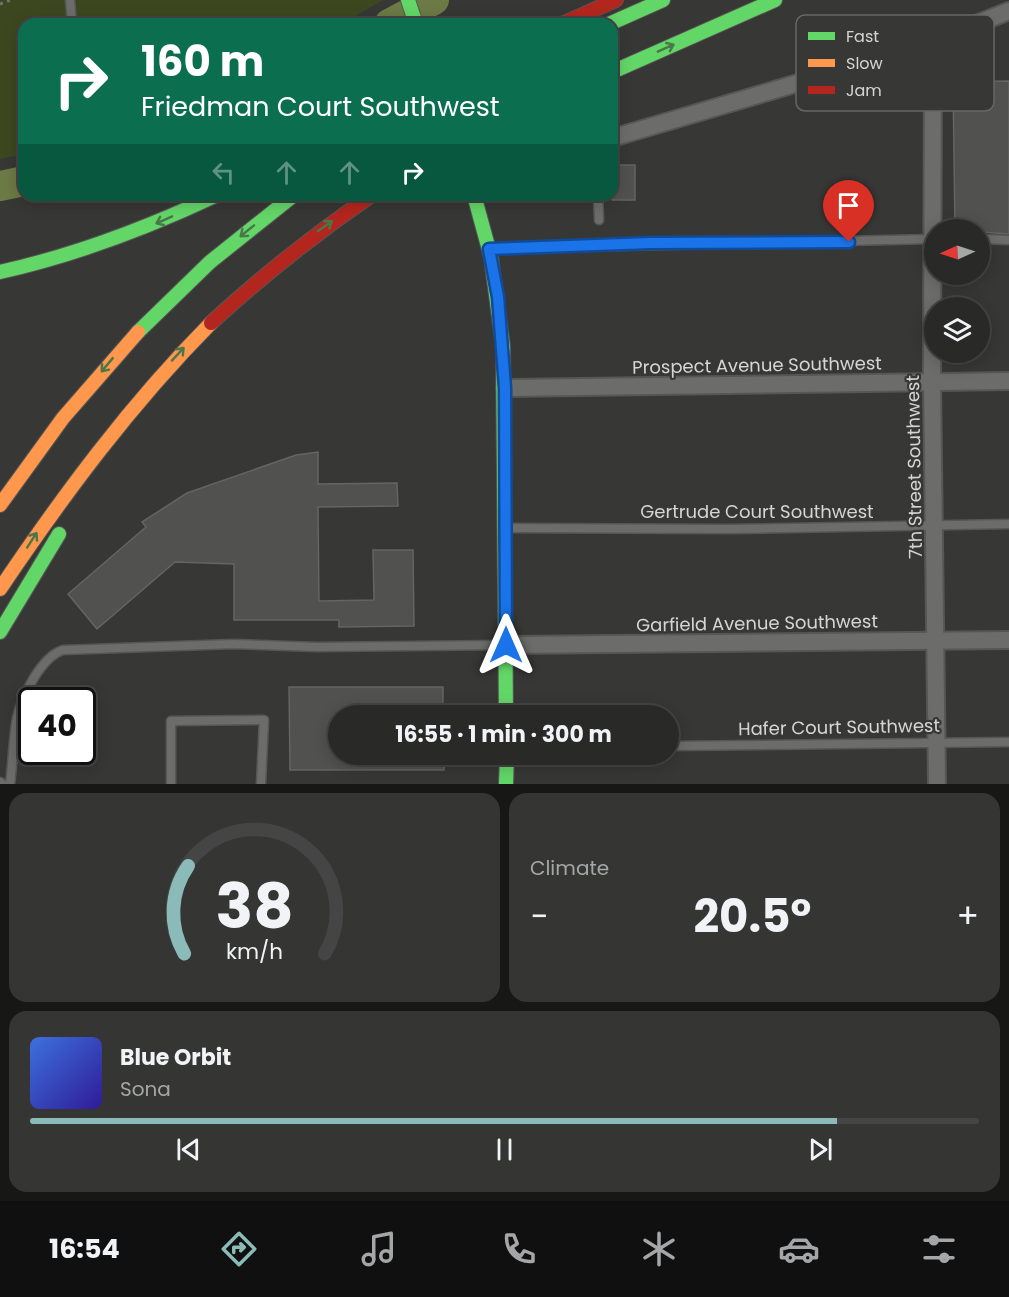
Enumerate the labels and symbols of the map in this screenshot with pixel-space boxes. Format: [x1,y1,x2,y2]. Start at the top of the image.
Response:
legend [796,15,994,111]
text: Fast [846,25,879,48]
one-way arrow [656,42,674,54]
text: Slow [846,52,883,75]
text: Jam [846,79,882,102]
pin [823,180,874,242]
one-way arrow [156,214,174,226]
north arrow [924,219,990,285]
one-way arrow [317,220,333,232]
one-way arrow [240,224,256,237]
one-way arrow [171,346,185,361]
street label: Prospect Avenue Southwest [632,350,882,380]
one-way arrow [100,357,114,372]
street label: 7th Street Southwest [900,375,928,559]
street label: Gertrude Court Southwest [640,499,874,524]
one-way arrow [26,532,38,549]
street label: Garfield Avenue Southwest [636,608,878,638]
position arrow [474,613,538,677]
speed limit sign: 40 [18,687,96,765]
street label: Hafer Court Southwest [738,713,940,741]

